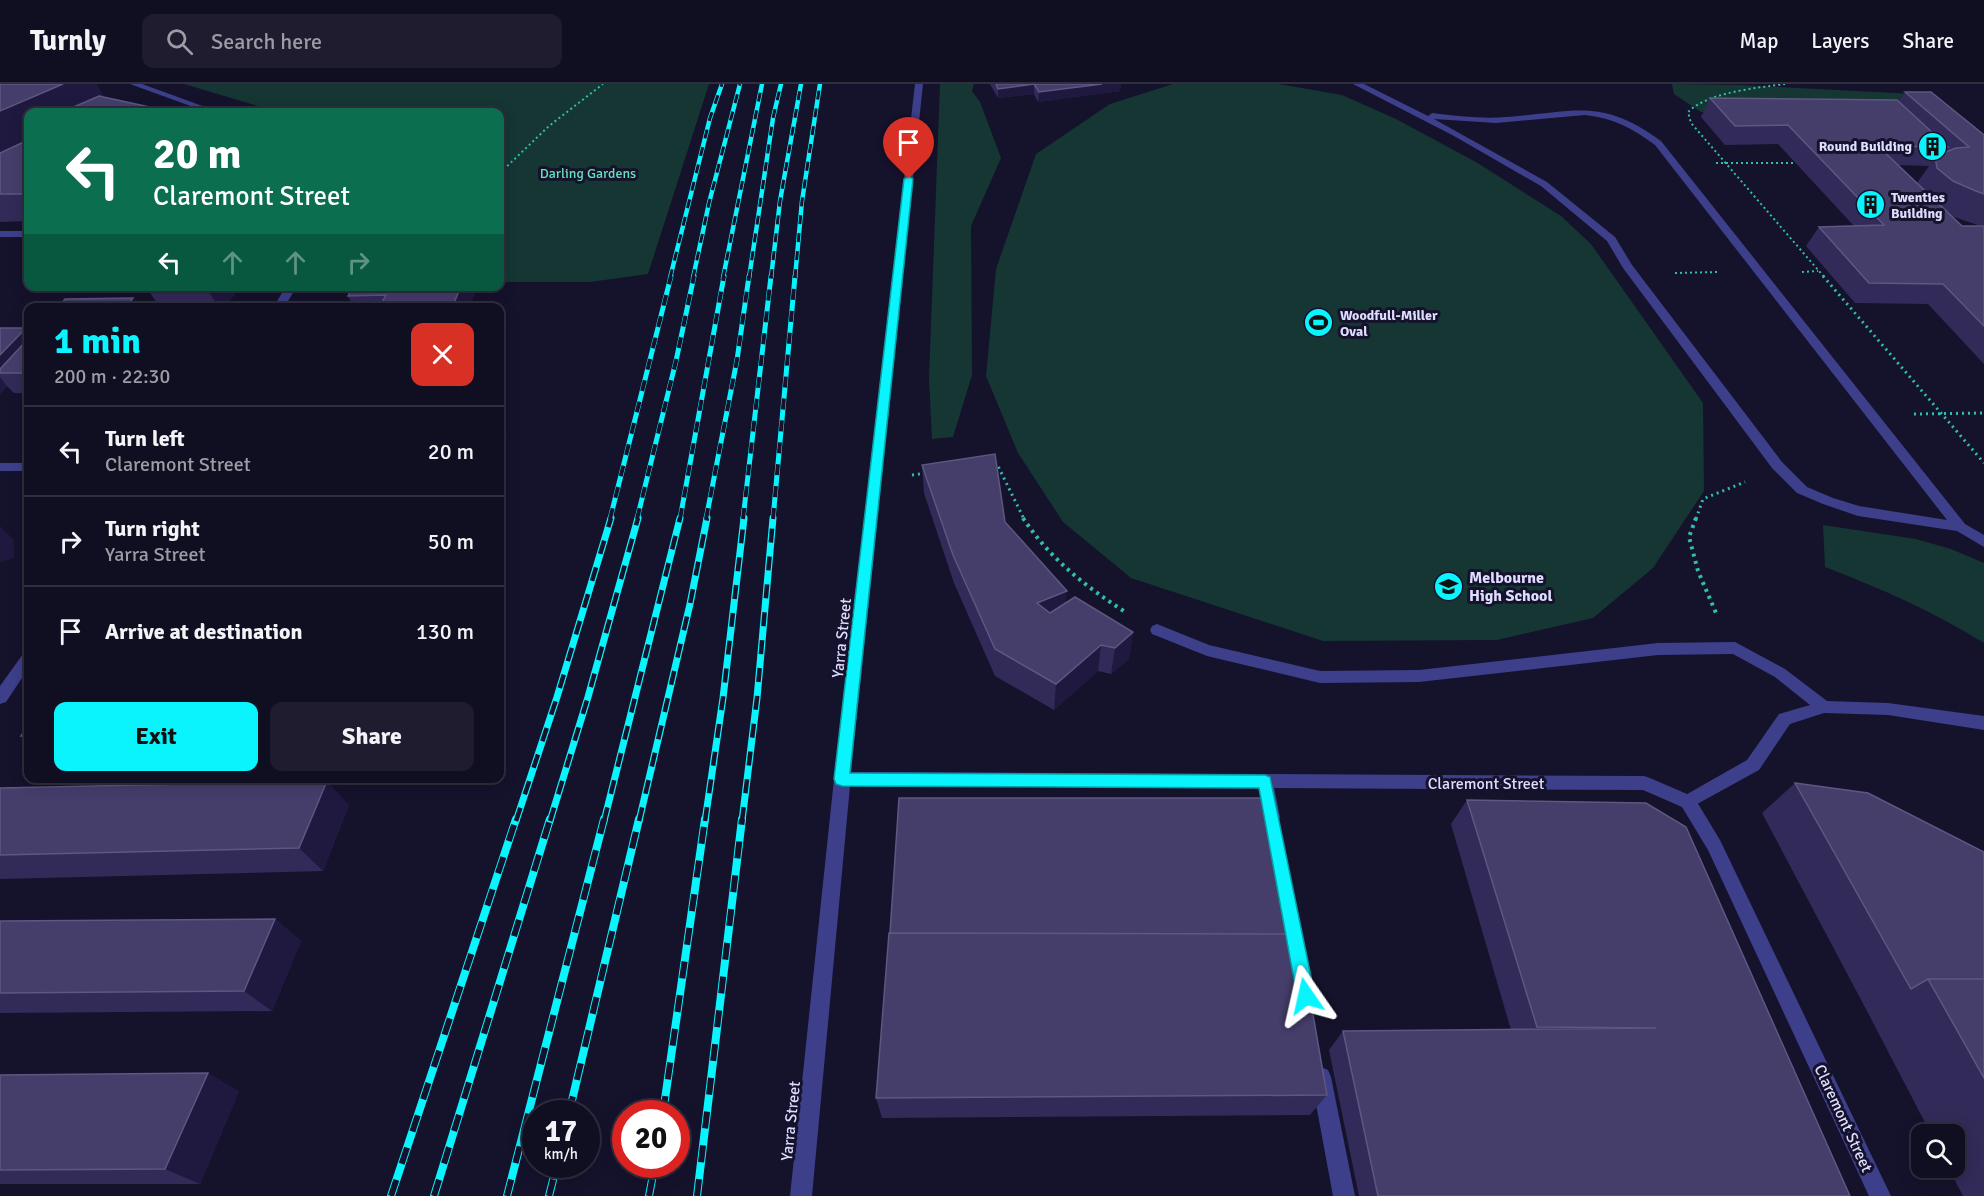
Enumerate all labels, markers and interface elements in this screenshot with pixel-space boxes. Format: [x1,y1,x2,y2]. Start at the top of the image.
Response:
search box [142,14,562,68]
text: Turnly [30,24,106,58]
icon: search [163,25,196,58]
text: Search here [211,28,322,55]
text: Map [1740,28,1778,54]
text: Layers [1811,28,1869,54]
text: Share [1902,28,1954,54]
pin [883,117,934,179]
icon: arrive [892,126,925,159]
text: 20 m [153,129,242,180]
building icon: Round Building [1917,130,1949,162]
icon: left [54,132,132,210]
place label: Round Building [1819,138,1912,155]
park label: Darling Gardens [540,165,636,182]
text: Claremont Street [153,180,350,213]
building icon: Twenties Building [1854,189,1886,221]
place label: Twenties Building [1891,189,1945,222]
icon: left [153,246,186,279]
icon: ahead [216,246,249,279]
icon: ahead [279,246,312,279]
icon: right [342,246,375,279]
sports icon: Woodfull-Miller Oval [1303,307,1335,339]
place label: Woodfull-Miller Oval [1340,307,1438,340]
text: 1 min [54,319,141,364]
button: close [411,323,474,386]
text: 200 m · 22:30 [54,364,170,389]
text: Turn left [105,425,185,452]
icon: left [54,435,87,468]
text: 20 m [428,438,474,465]
text: Claremont Street [105,452,251,477]
text: Turn right [105,515,200,542]
icon: right [54,525,87,558]
text: 50 m [428,528,474,555]
text: Yarra Street [105,542,206,567]
place label: Melbourne High School [1469,568,1552,606]
school or university icon: Melbourne High School [1432,570,1464,602]
street label: Yarra Street [828,597,856,679]
icon: arrive [54,615,87,648]
text: Arrive at destination [105,618,302,645]
text: 130 m [416,618,474,645]
button: Exit [54,702,258,771]
button: Share [270,702,474,771]
street label: Claremont Street [1428,774,1545,794]
position arrow [1274,964,1338,1028]
street label: Claremont Street [1809,1061,1877,1176]
street label: Yarra Street [777,1080,805,1162]
speed limit sign: 20 [612,1100,690,1178]
text: 17 [545,1113,577,1150]
map controls [1911,1124,1965,1178]
button: search [1911,1124,1965,1178]
text: km/h [544,1145,578,1163]

